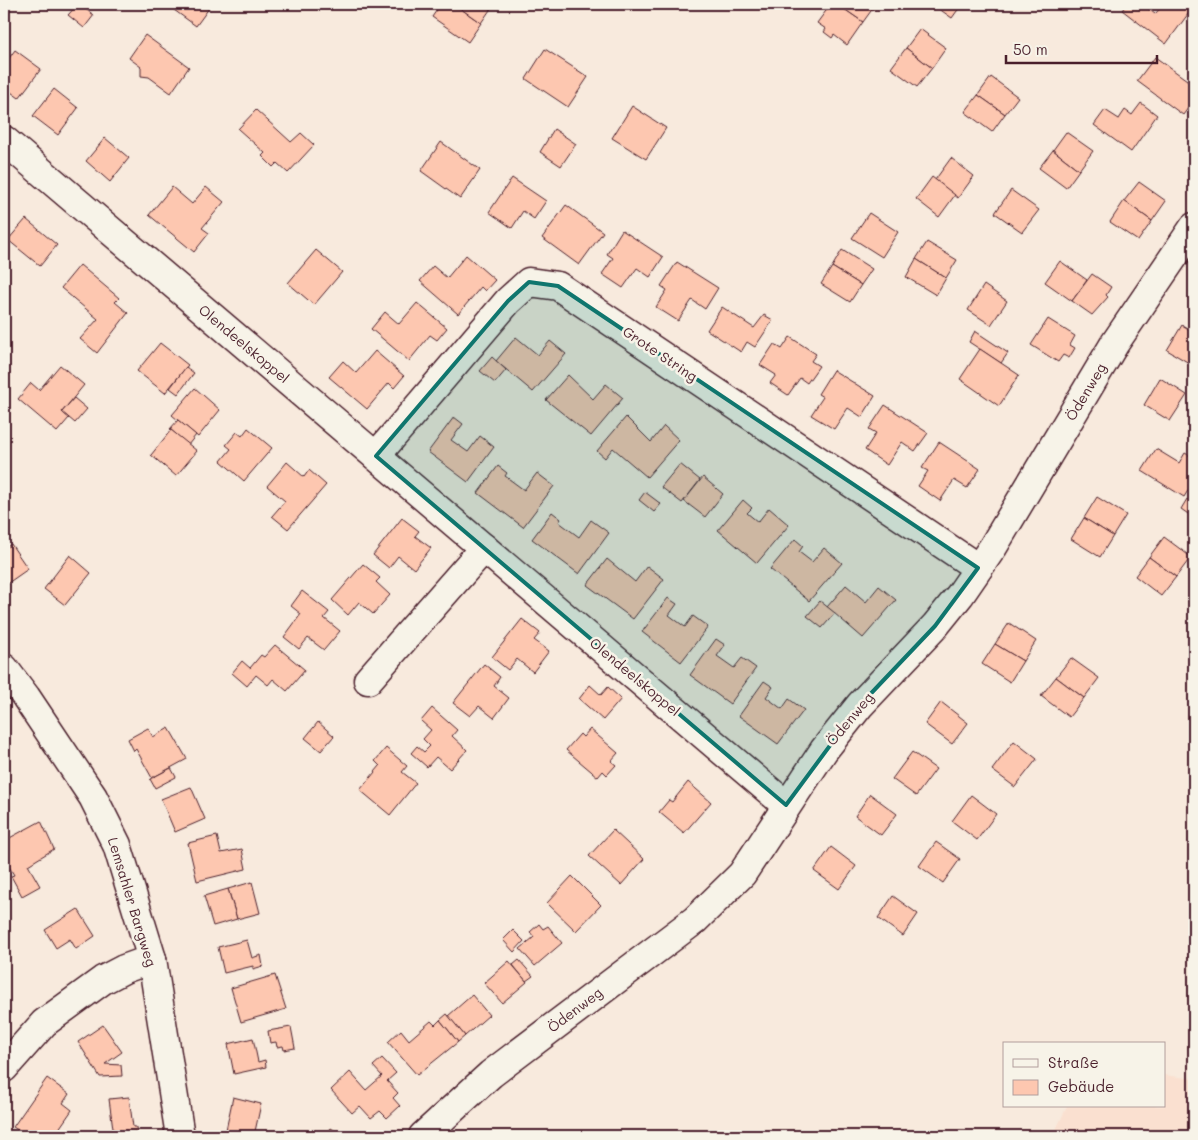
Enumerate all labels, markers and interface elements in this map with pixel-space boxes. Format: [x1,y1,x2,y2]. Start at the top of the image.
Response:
scale bar [1006,32,1157,64]
text: 50 m [1013,39,1048,59]
street label: Olendeelskoppel [195,300,294,387]
street label: Grote String [619,322,701,386]
street label: Ödenweg [1061,359,1110,424]
street label: Olendeelskoppel [586,633,685,720]
street label: Ödenweg [822,688,877,749]
street label: Lemsahler Bargweg [104,835,161,969]
street label: Ödenweg [543,983,606,1036]
legend [1003,1042,1166,1108]
text: Straße [1048,1052,1099,1072]
text: Gebäude [1048,1076,1114,1096]

